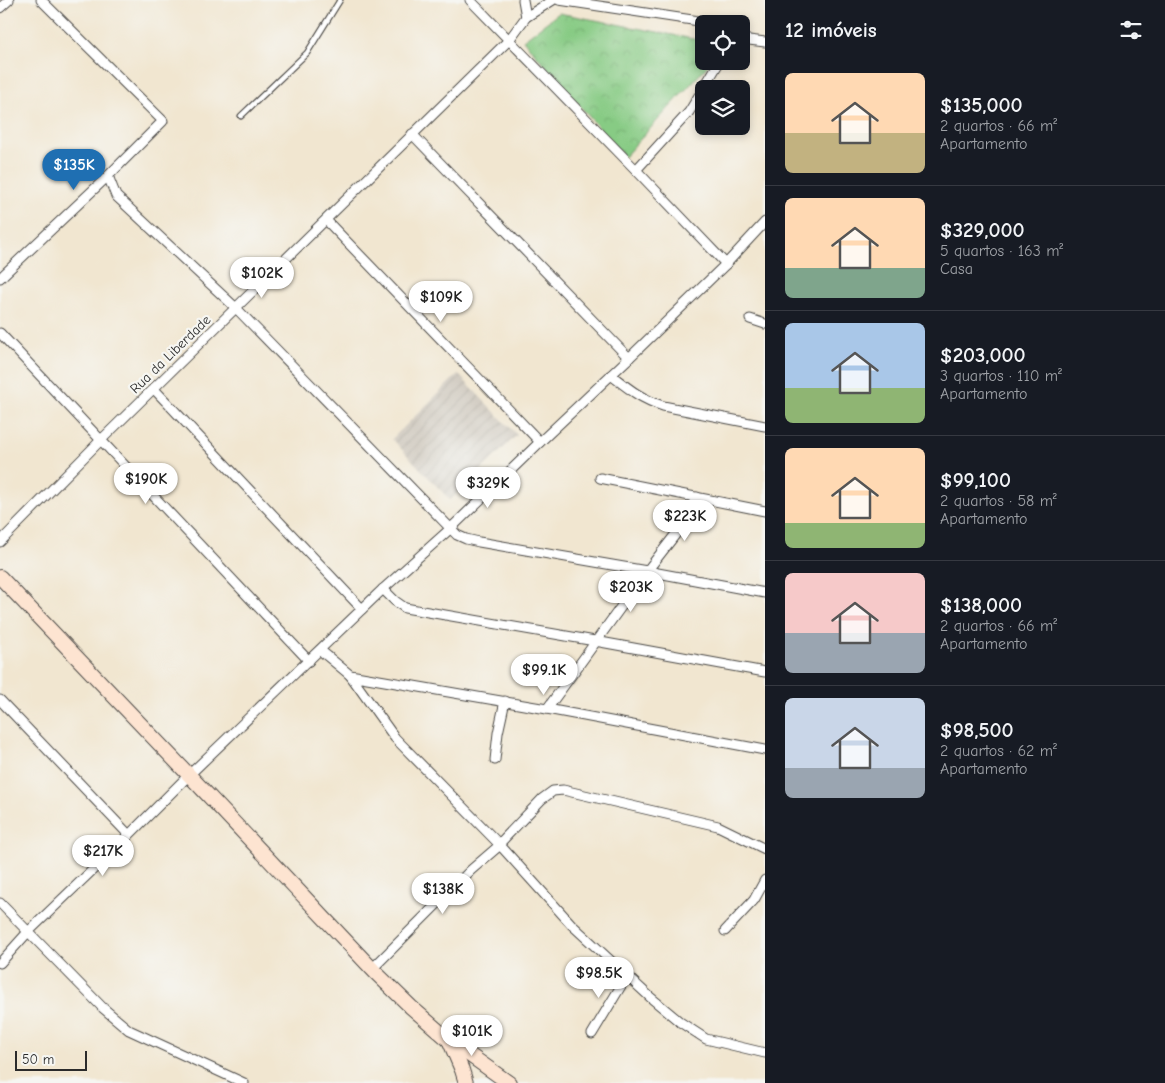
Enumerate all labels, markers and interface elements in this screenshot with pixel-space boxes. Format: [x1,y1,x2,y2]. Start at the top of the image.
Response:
map controls [695,15,750,135]
button: locate [695,15,750,70]
icon: filters [1117,16,1145,44]
text: 12 imóveis [785,18,877,42]
button: layers [695,80,750,135]
icon: home [825,93,885,153]
text: $135,000 [940,93,1022,117]
text: 2 quartos · 66 m² [940,117,1057,135]
text: Apartamento [940,135,1027,153]
pin: $135K [39,148,109,191]
text: $135K [53,156,95,174]
icon: home [825,218,885,278]
text: $329,000 [940,218,1024,242]
text: 5 quartos · 163 m² [940,242,1063,260]
pin: $102K [227,256,297,299]
text: Casa [940,260,973,278]
text: $102K [241,264,283,282]
pin: $109K [406,280,476,323]
text: $109K [420,288,462,306]
street label: Rua da Liberdade [126,312,214,397]
icon: home [825,343,885,403]
text: $203,000 [940,343,1026,367]
text: 3 quartos · 110 m² [940,367,1062,385]
text: Apartamento [940,385,1027,403]
pin: $190K [111,462,181,505]
pin: $329K [453,466,523,509]
icon: home [825,468,885,528]
text: $99,100 [940,468,1011,492]
text: $190K [125,470,167,488]
text: $329K [467,474,509,492]
text: 2 quartos · 58 m² [940,492,1057,510]
pin: $223K [650,500,720,542]
text: $223K [664,507,706,525]
text: Apartamento [940,510,1027,528]
pin: $203K [596,570,666,613]
text: $203K [609,578,653,596]
icon: home [825,593,885,653]
text: $138,000 [940,593,1022,617]
text: 2 quartos · 66 m² [940,617,1057,635]
text: Apartamento [940,635,1027,653]
pin: $99.1K [503,654,585,696]
text: $99.1K [522,661,566,679]
icon: home [825,718,885,778]
text: $98,500 [940,718,1014,742]
text: 2 quartos · 62 m² [940,742,1057,760]
text: Apartamento [940,760,1027,778]
pin: $217K [68,834,138,877]
text: $217K [83,842,123,860]
pin: $138K [408,872,478,915]
text: $138K [422,880,464,898]
pin: $98.5K [558,956,640,999]
text: $98.5K [576,964,622,982]
pin: $101K [437,1014,507,1057]
text: $101K [452,1022,492,1040]
scale bar [15,1048,88,1071]
text: 50 m [22,1051,54,1068]

